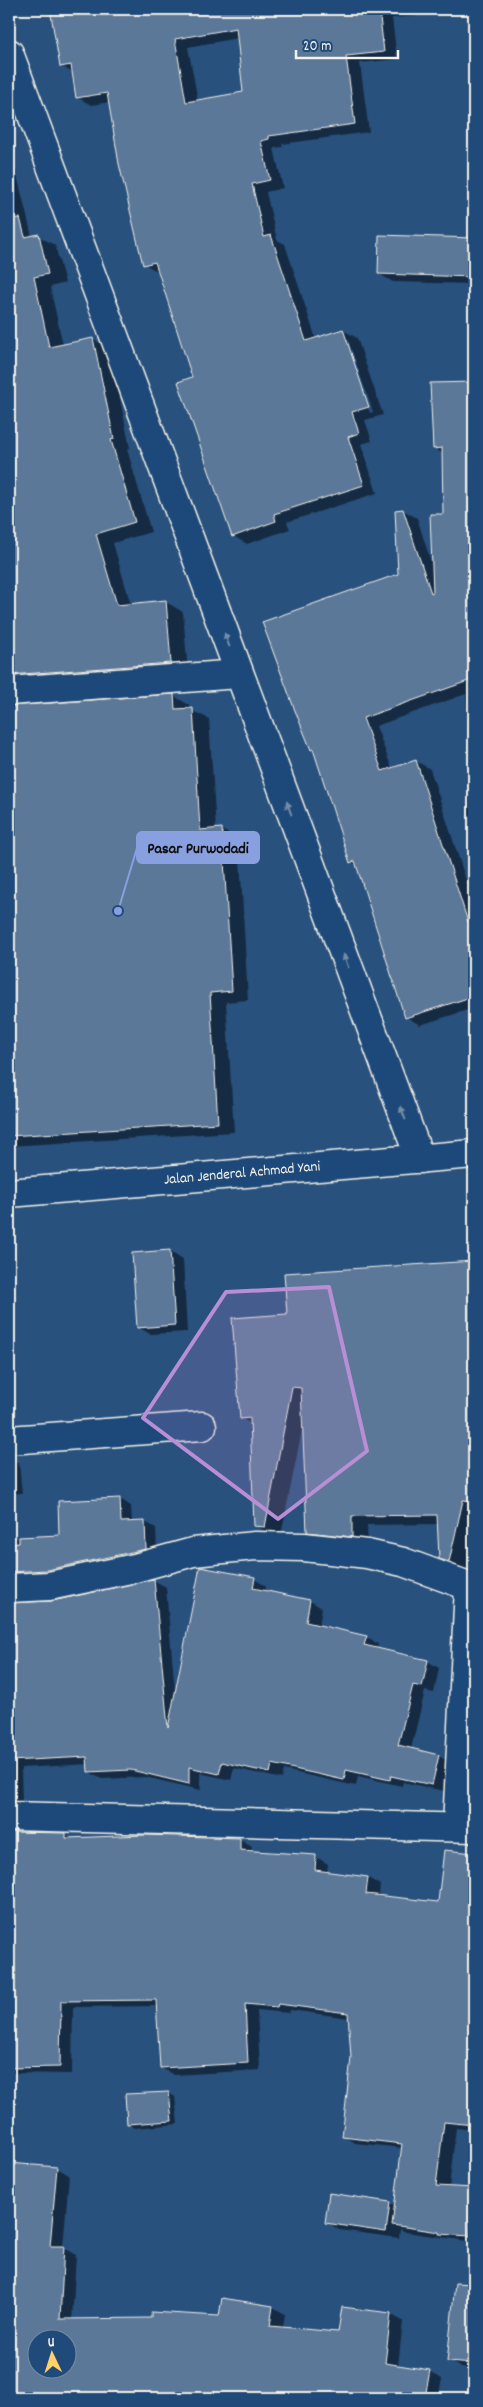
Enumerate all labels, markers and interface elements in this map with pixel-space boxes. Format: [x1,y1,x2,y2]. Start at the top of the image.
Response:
scale bar [296,28,398,60]
text: 20 m [303,36,331,58]
one-way arrow [223,632,230,647]
one-way arrow [285,800,293,815]
callout: Pasar Purwodadi [137,832,259,863]
text: Pasar Purwodadi [147,838,249,861]
one-way arrow [342,953,349,968]
one-way arrow [399,1105,407,1120]
street label: Jalan Jenderal Achmad Yani [163,1156,321,1192]
north arrow [28,2330,78,2380]
text: U [47,2333,56,2353]

